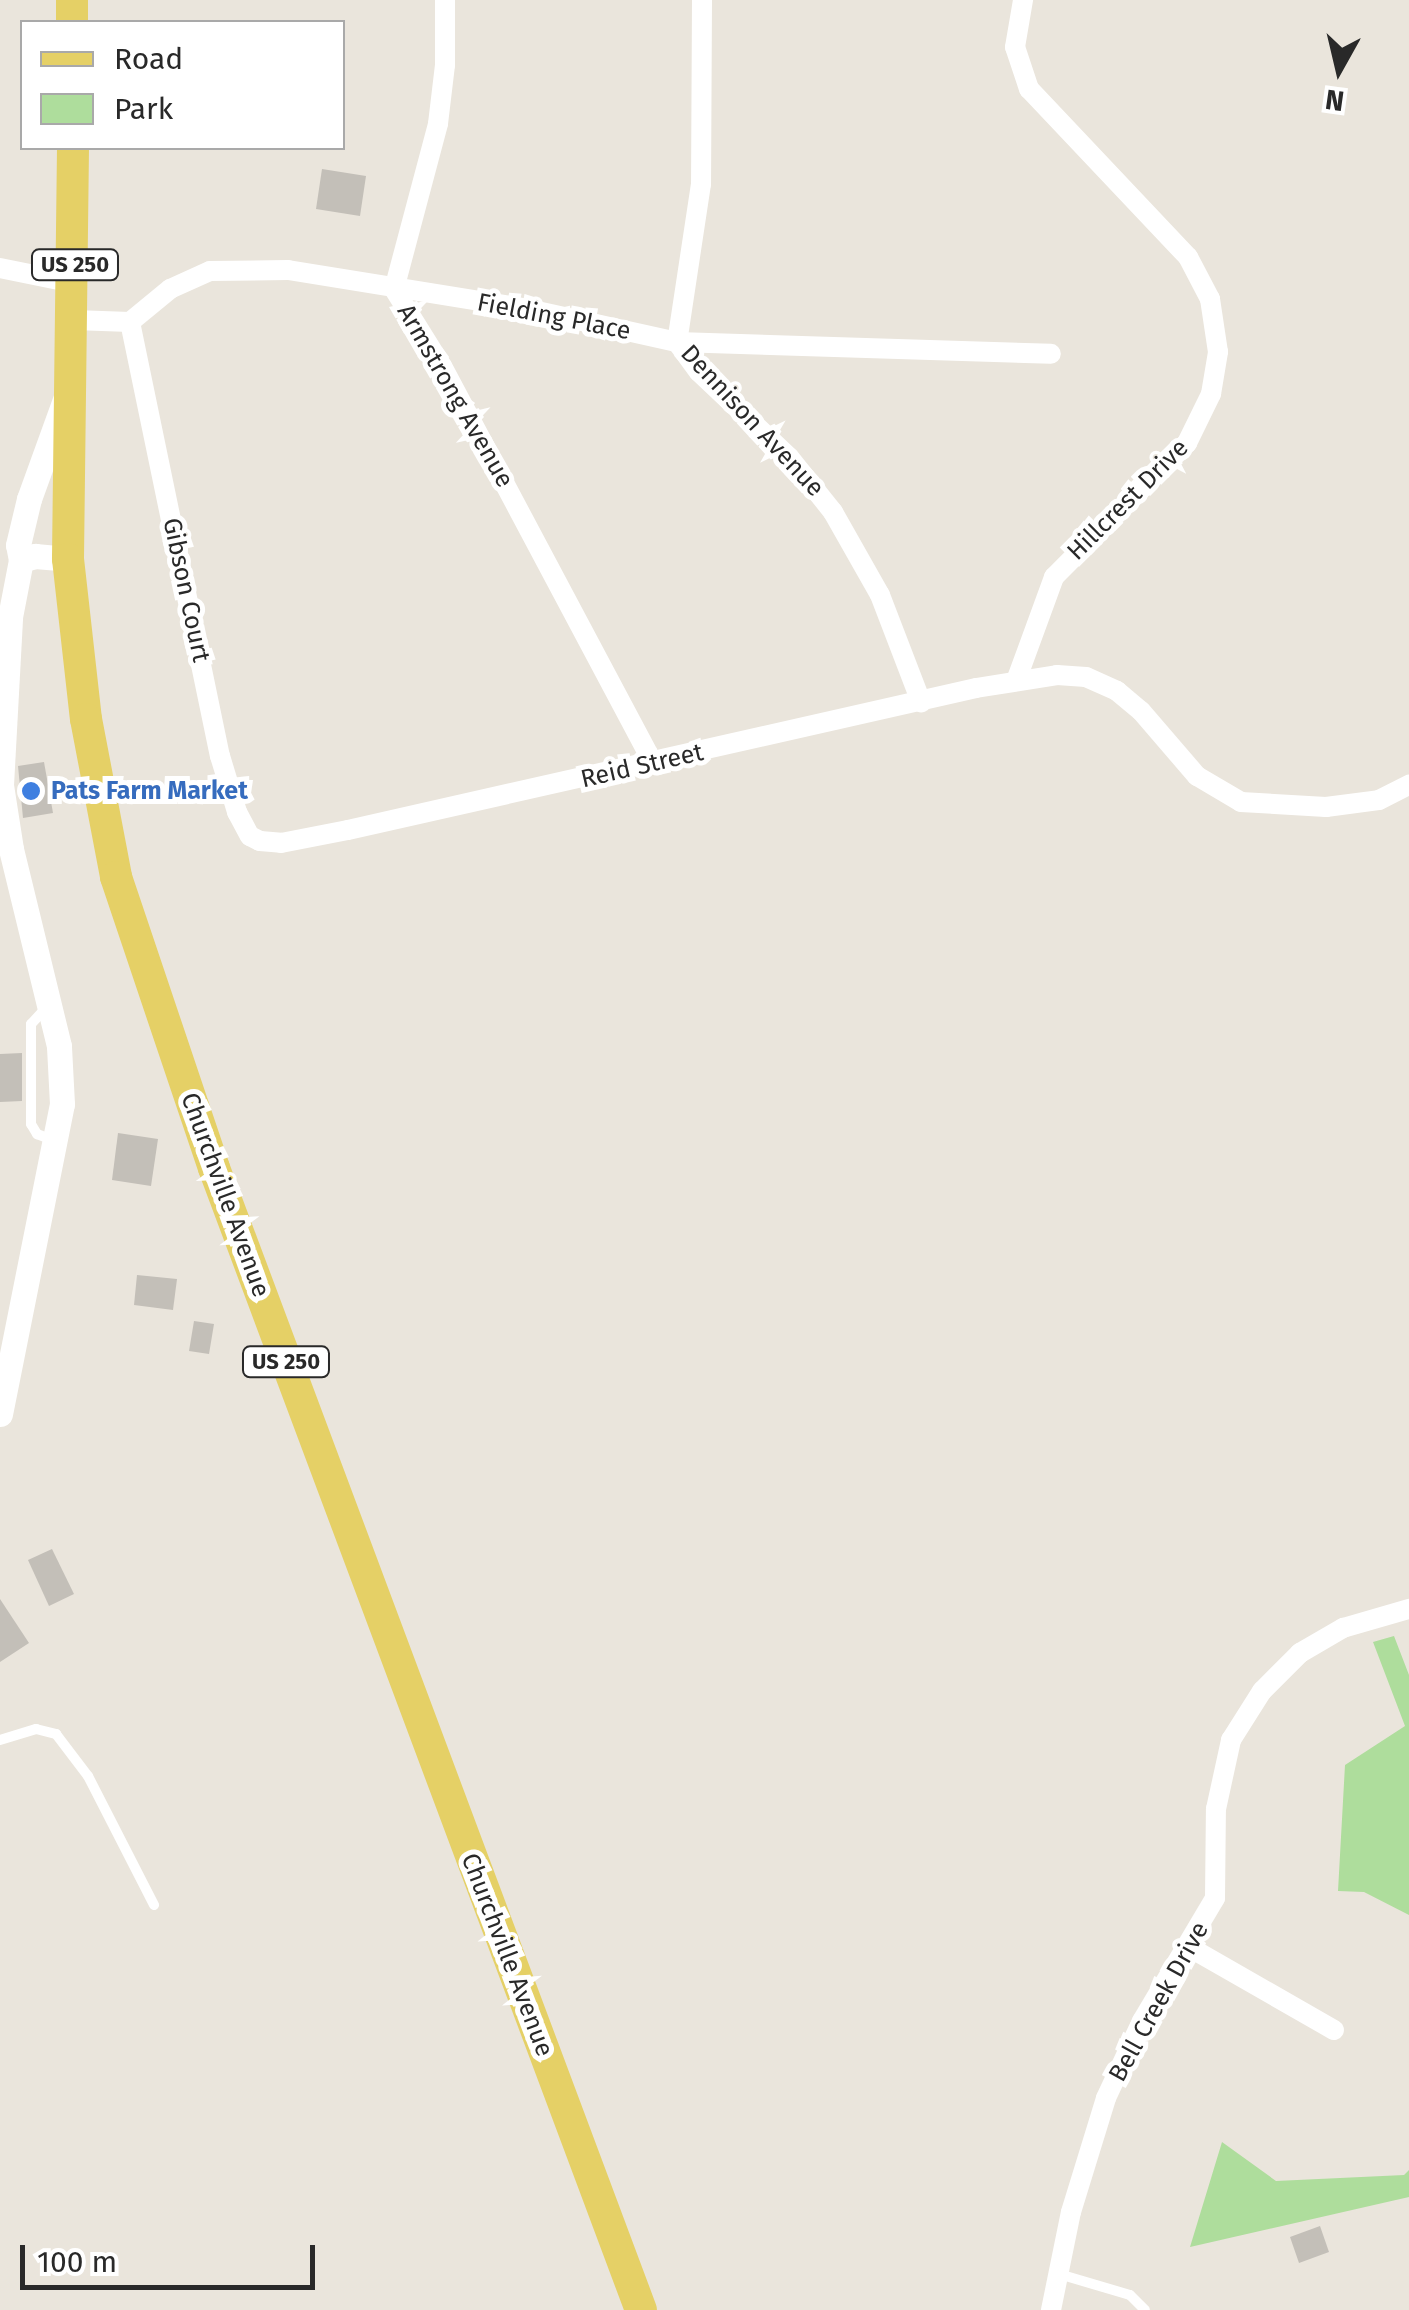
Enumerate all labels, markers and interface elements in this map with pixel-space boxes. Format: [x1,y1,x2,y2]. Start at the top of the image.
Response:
legend [20,20,345,150]
north arrow [1289,20,1389,120]
text: Road [114,41,183,77]
text: N [1323,83,1346,118]
text: Park [114,91,173,127]
road number: US 250 [30,248,120,282]
street label: Fielding Place [475,287,633,347]
street label: Armstrong Avenue [390,299,520,493]
street label: Dennison Avenue [674,339,830,503]
street label: Hillcrest Drive [1061,433,1195,567]
street label: Gibson Court [156,515,216,665]
street label: Reid Street [578,737,706,795]
place label: Pats Farm Market [51,776,248,806]
marker: Pats Farm Market [20,780,42,802]
street label: Churchville Avenue [174,1089,276,1301]
road number: US 250 [241,1345,331,1379]
street label: Churchville Avenue [454,1849,560,2061]
street label: Bell Creek Drive [1103,1917,1215,2087]
scale bar [25,2225,320,2287]
text: 100 m [37,2244,117,2280]

